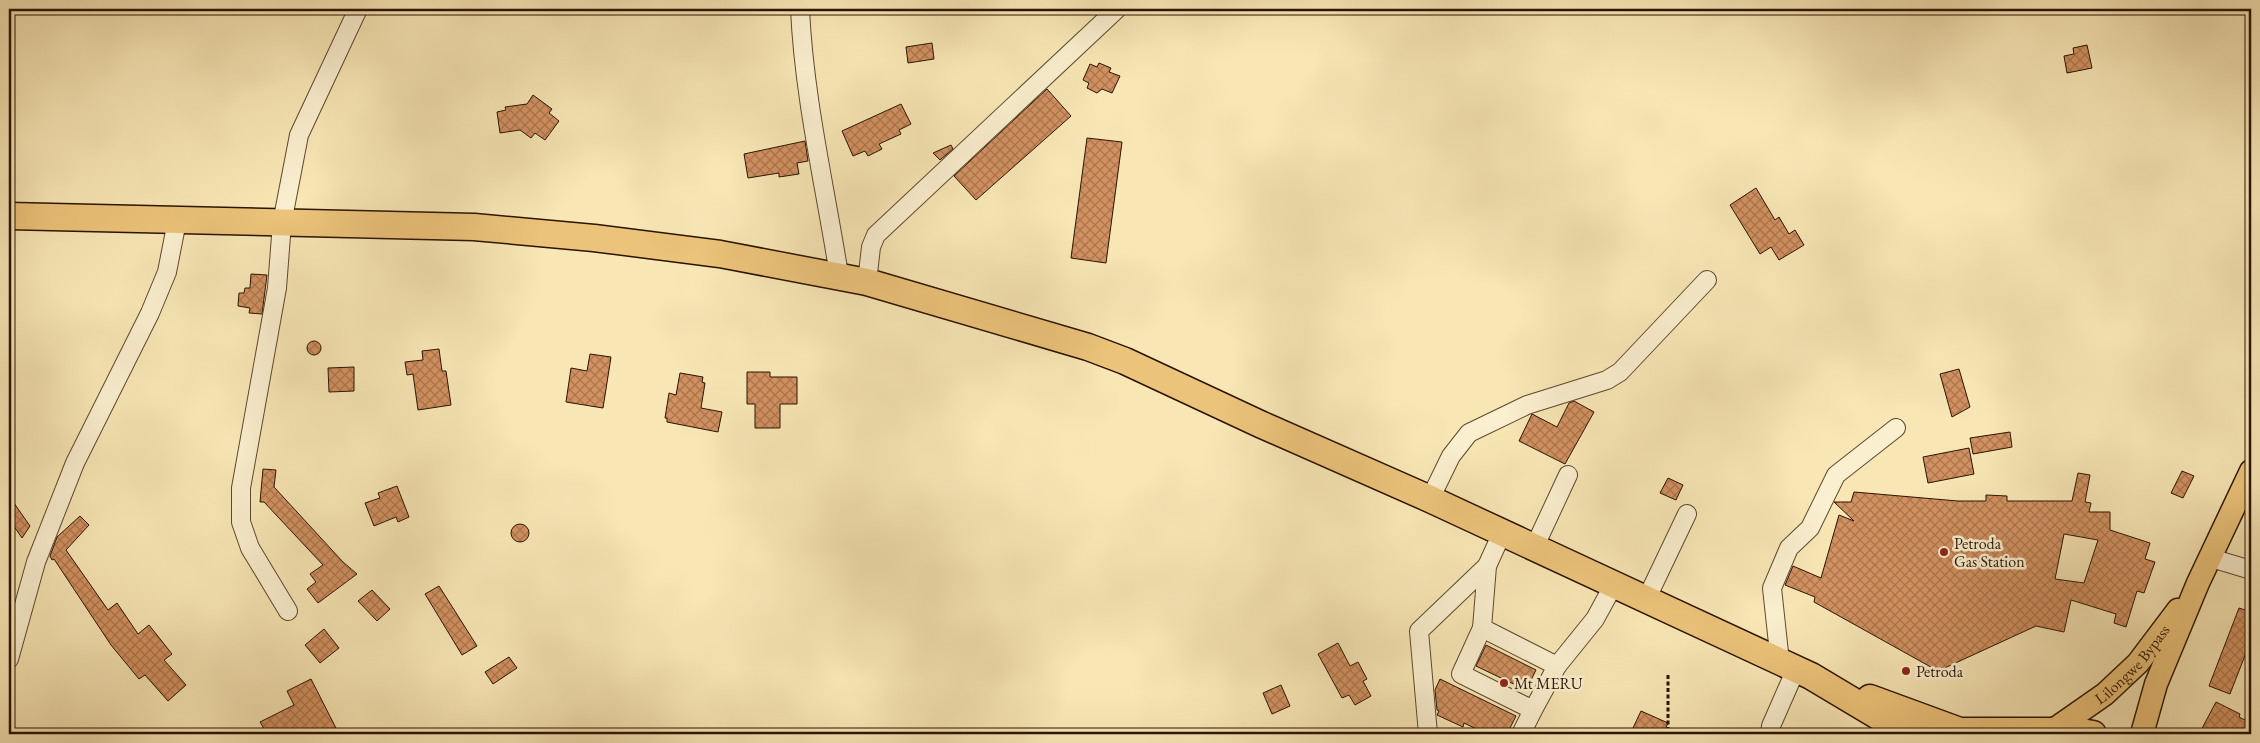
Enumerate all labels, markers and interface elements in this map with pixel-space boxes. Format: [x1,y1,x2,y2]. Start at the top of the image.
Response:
place label: Petroda Gas Station [1954,533,2025,572]
marker: Petroda Gas Station [1938,546,1950,558]
street label: Lilongwe Bypass [2090,620,2174,709]
place label: Petroda [1916,661,1964,682]
marker: Petroda [1900,665,1912,677]
place label: Mt MERU [1514,673,1583,694]
marker: Mt MERU [1498,677,1510,689]

